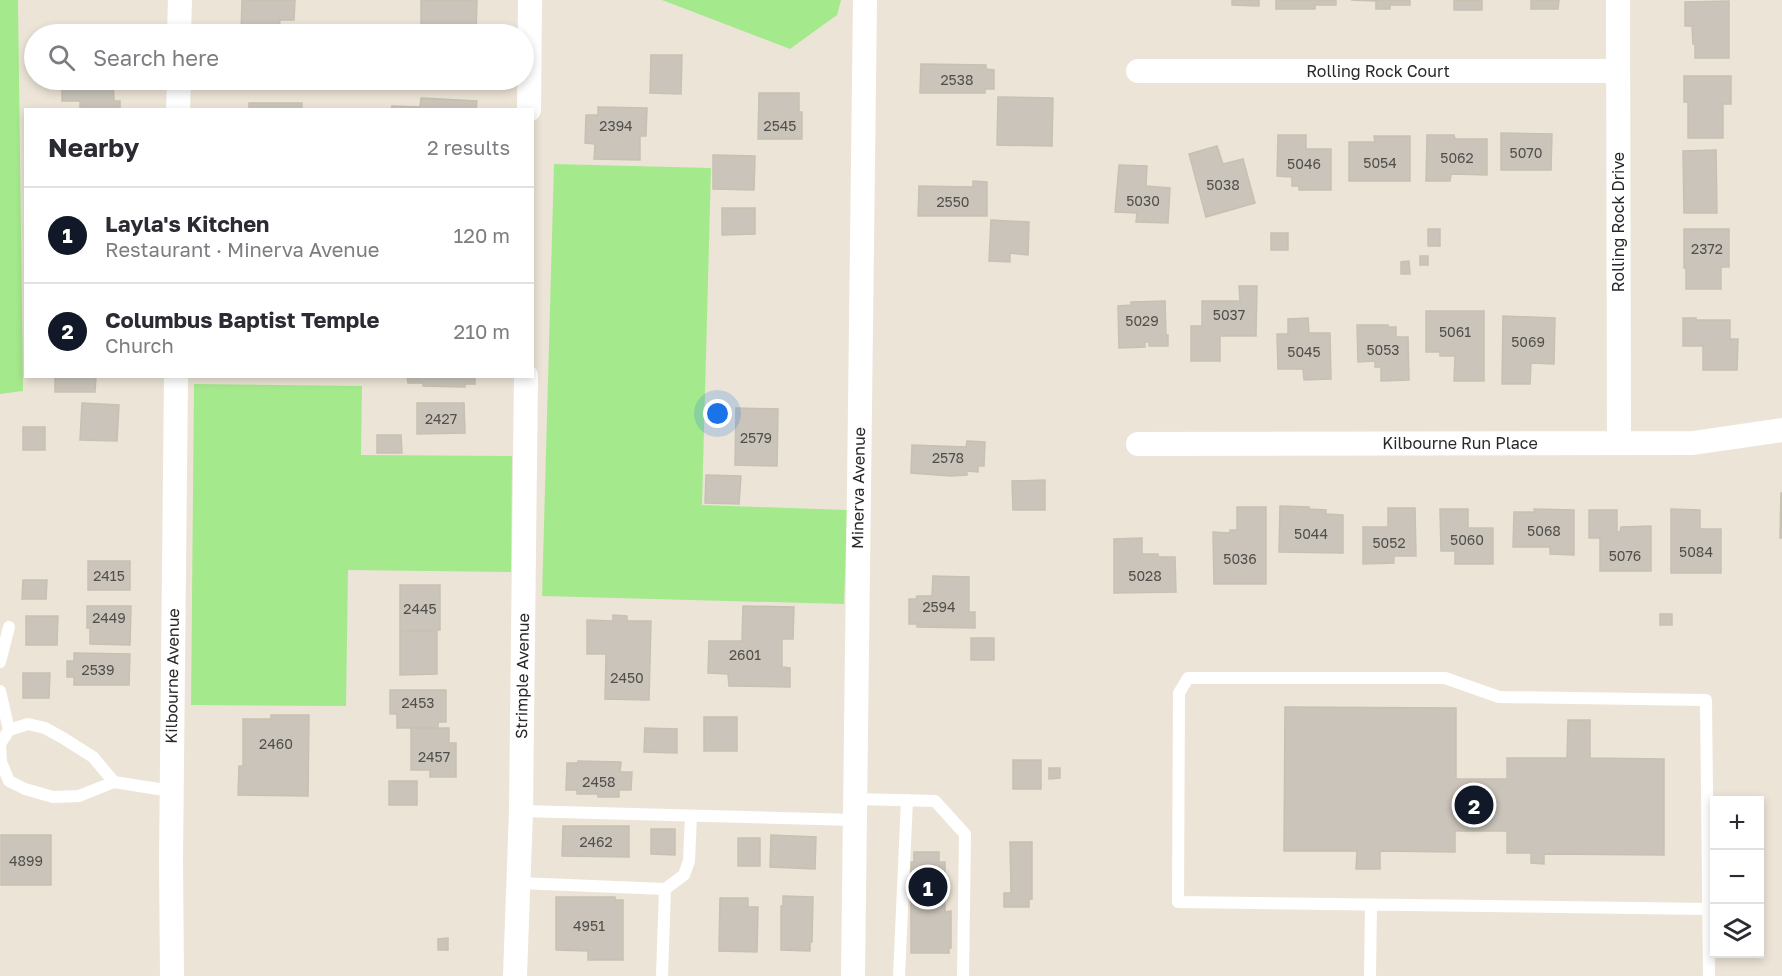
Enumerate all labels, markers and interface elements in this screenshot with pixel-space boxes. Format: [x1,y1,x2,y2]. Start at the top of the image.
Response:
search box [24,24,534,90]
icon: search [45,41,78,74]
text: Search here [93,44,219,71]
street label: Rolling Rock Court [1306,61,1450,81]
house number: 2538 [941,71,973,88]
house number: 2394 [599,117,633,134]
house number: 2545 [764,117,796,134]
text: Nearby [48,132,139,163]
text: 2 results [427,135,510,159]
house number: 5070 [1510,144,1542,161]
house number: 5062 [1440,149,1474,166]
street label: Rolling Rock Drive [1608,152,1628,292]
house number: 5054 [1363,154,1397,171]
house number: 5046 [1287,155,1321,172]
house number: 5038 [1206,176,1240,193]
house number: 5030 [1126,192,1160,209]
house number: 2550 [936,193,970,210]
text: Layla's Kitchen [105,210,269,237]
text: 1 [62,223,73,247]
text: 120 m [454,223,510,247]
text: Restaurant · Minerva Avenue [105,237,379,261]
house number: 2372 [1691,240,1723,257]
text: Columbus Baptist Temple [105,306,380,333]
house number: 5037 [1213,306,1245,323]
house number: 5029 [1125,312,1159,329]
text: 2 [61,319,74,343]
text: 210 m [454,319,510,343]
house number: 5061 [1439,323,1471,340]
text: Church [105,333,174,357]
house number: 5069 [1511,333,1545,350]
house number: 5053 [1366,341,1400,358]
house number: 5045 [1287,343,1321,360]
your location [703,399,732,428]
house number: 2427 [425,410,457,427]
street label: Minerva Avenue [847,427,869,549]
house number: 2579 [740,429,772,446]
street label: Kilbourne Run Place [1382,433,1538,453]
house number: 2578 [932,449,964,466]
house number: 5068 [1527,522,1561,539]
house number: 5044 [1294,525,1328,542]
house number: 5060 [1450,531,1484,548]
house number: 5052 [1372,534,1406,551]
house number: 5084 [1679,543,1713,560]
house number: 5076 [1609,547,1641,564]
house number: 5036 [1223,550,1257,567]
house number: 2415 [93,567,125,584]
house number: 5028 [1128,567,1162,584]
house number: 2594 [922,598,956,615]
house number: 2445 [403,600,437,617]
street label: Kilbourne Avenue [161,608,183,744]
house number: 2449 [92,609,126,626]
street label: Strimple Avenue [511,613,533,739]
house number: 2601 [729,646,761,663]
house number: 2539 [82,661,114,678]
house number: 2450 [610,669,644,686]
house number: 2453 [402,694,434,711]
house number: 2460 [259,735,293,752]
house number: 2457 [418,748,450,765]
house number: 2458 [582,773,616,790]
pin: 2 [1454,782,1494,828]
map controls [1710,796,1764,958]
button: + [1710,796,1764,850]
house number: 2462 [579,833,613,850]
button: − [1710,850,1764,904]
house number: 4899 [9,852,43,869]
pin: 1 [908,864,948,910]
button: layers [1710,904,1764,958]
house number: 4951 [573,917,605,934]

